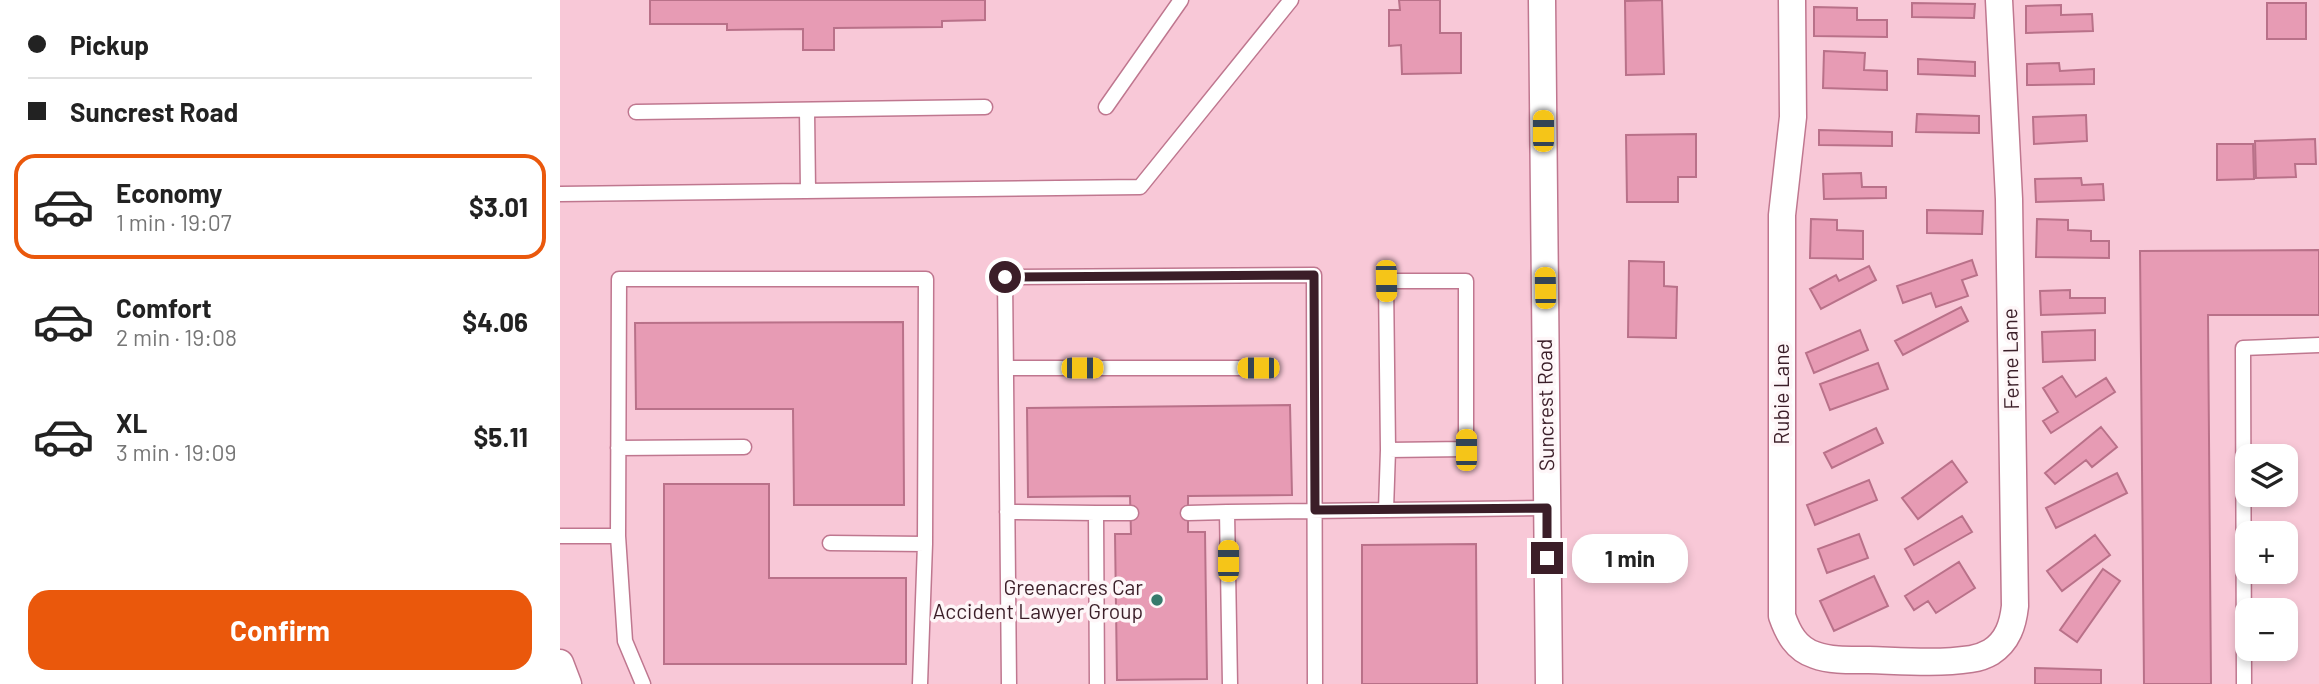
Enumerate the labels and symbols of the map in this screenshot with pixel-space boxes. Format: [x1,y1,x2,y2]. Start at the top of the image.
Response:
car [1533,110,1554,152]
car [1376,260,1397,302]
route start [989,261,1021,293]
car [1535,267,1556,309]
street label: Ferne Lane [1996,308,2023,410]
street label: Suncrest Road [1531,339,1558,471]
street label: Rubie Lane [1768,343,1793,445]
car [1062,358,1104,379]
car [1238,358,1280,379]
car [1456,429,1477,471]
callout: 1 min [1572,534,1687,582]
car [1218,540,1239,582]
route end [1531,542,1563,574]
place label: Greenacres Car Accident Lawyer Group [933,574,1143,623]
marker: Greenacres Car Accident Lawyer Group [1149,592,1165,608]

